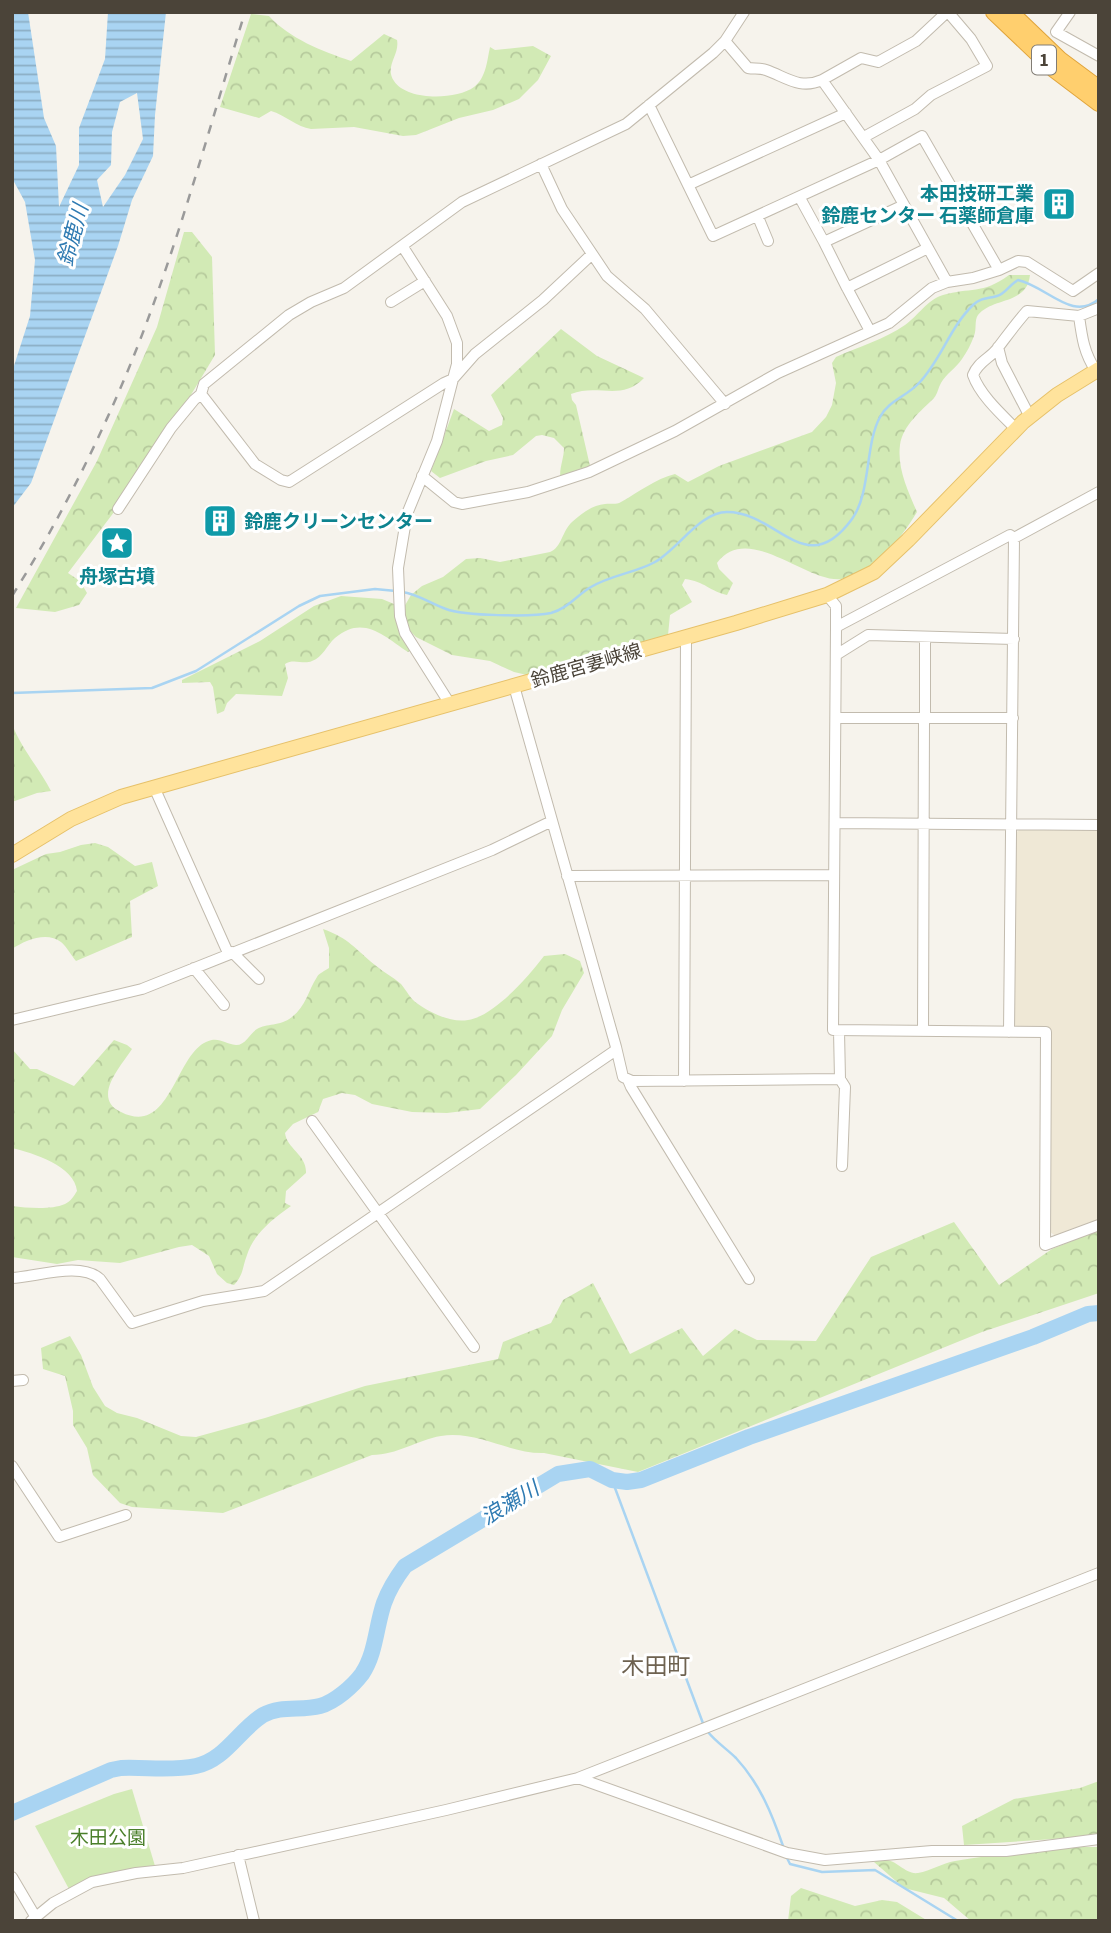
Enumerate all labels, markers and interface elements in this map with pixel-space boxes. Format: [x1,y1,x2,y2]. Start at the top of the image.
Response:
road number: 1 [1032,46,1056,74]
place label: 本田技研工業 鈴鹿センター 石薬師倉庫 [821,181,1034,230]
building icon: 本田技研工業 鈴鹿センター 石薬師倉庫 [1040,185,1078,223]
water label: 鈴鹿川 [50,199,96,269]
building icon: 鈴鹿クリーンセンター [201,502,239,540]
place label: 鈴鹿クリーンセンター [244,509,433,536]
place icon: 舟塚古墳 [98,524,136,562]
place label: 舟塚古墳 [79,564,155,591]
street label: 鈴鹿宮妻峡線 [528,638,645,695]
water label: 浪瀬川 [475,1473,546,1532]
district label: 木田町 [622,1650,691,1683]
park label: 木田公園 [70,1825,146,1852]

